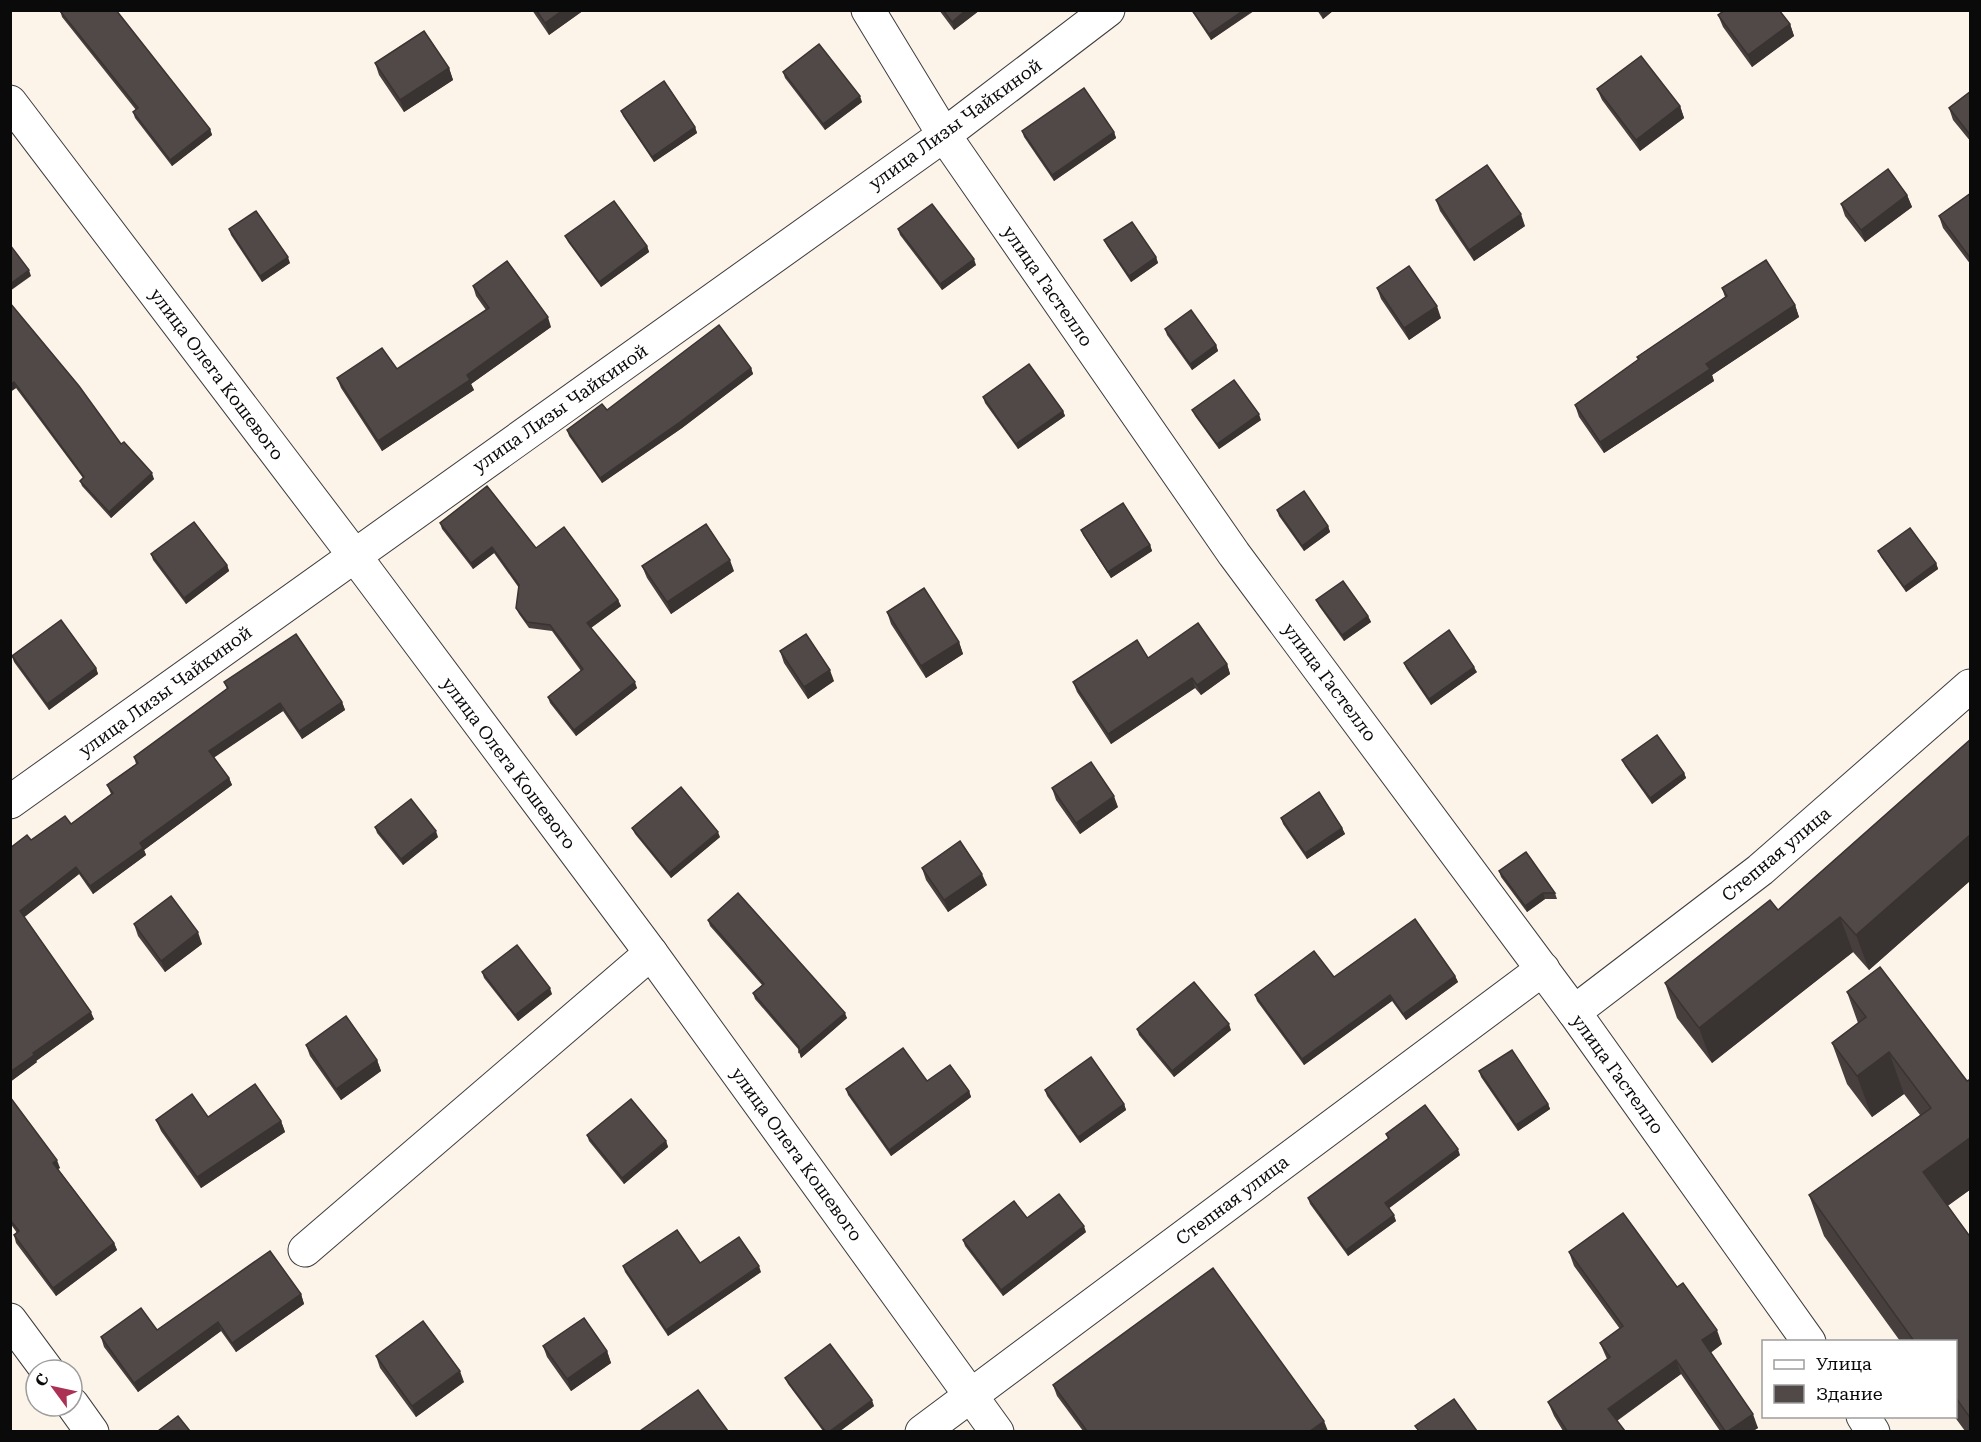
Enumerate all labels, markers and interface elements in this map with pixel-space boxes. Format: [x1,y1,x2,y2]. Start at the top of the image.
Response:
street label: улица Лизы Чайкиной [864,54,1046,194]
street label: улица Гастелло [999,222,1097,350]
street label: улица Олега Кошевого [146,284,288,464]
street label: улица Лизы Чайкиной [469,340,651,476]
street label: улица Гастелло [1279,619,1381,745]
street label: улица Лизы Чайкиной [74,621,256,761]
street label: улица Олега Кошевого [438,673,580,853]
street label: Степная улица [1717,802,1835,906]
street label: улица Гастелло [1568,1010,1668,1138]
street label: улица Олега Кошевого [727,1063,867,1245]
street label: Степная улица [1172,1151,1293,1249]
legend [1762,1340,1957,1418]
text: Улица [1816,1353,1872,1374]
north arrow [24,1358,84,1418]
text: С [31,1370,53,1390]
text: Здание [1816,1383,1883,1404]

